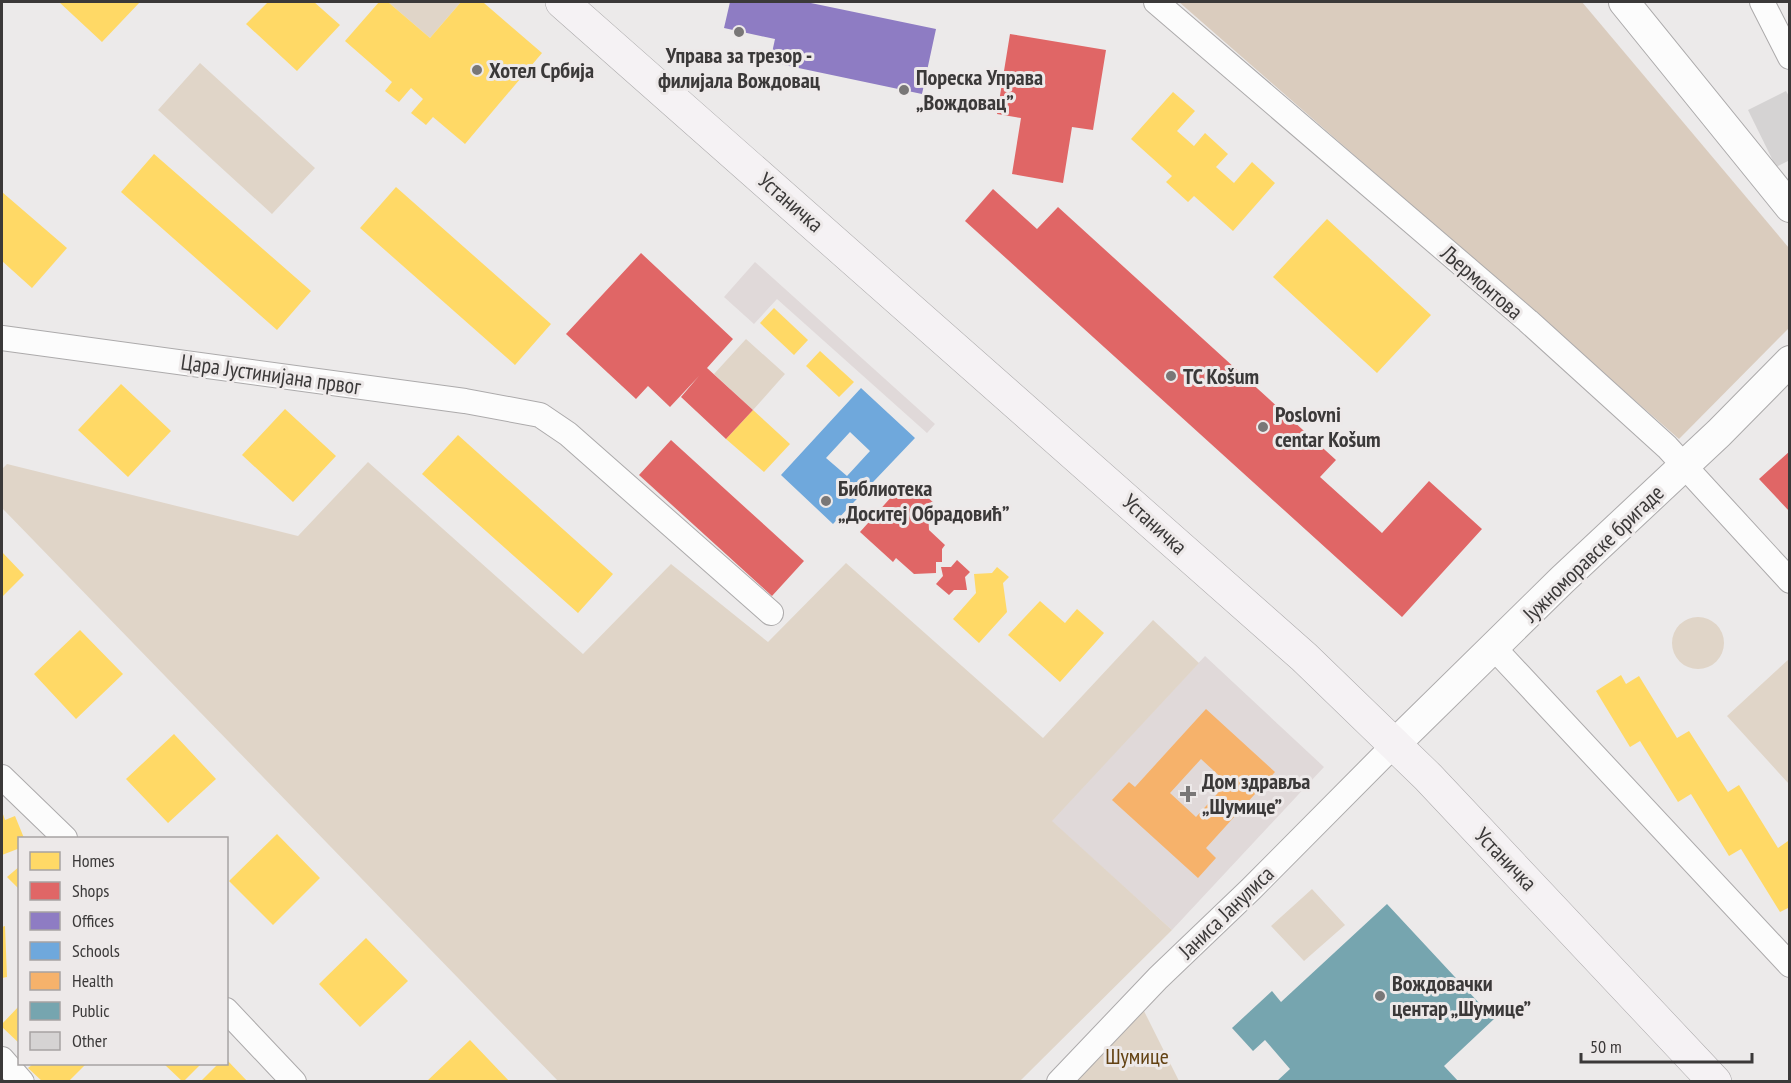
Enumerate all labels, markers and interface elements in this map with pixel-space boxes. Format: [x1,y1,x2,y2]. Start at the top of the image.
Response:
marker: Управа за трезор - филијала Вождовац [732,25,746,39]
place label: Управа за трезор - филијала Вождовац [658,41,820,94]
place label: Хотел Србија [489,56,594,84]
marker: Хотел Србија [470,63,484,77]
place label: Пореска Управа „Вождовац” [916,63,1043,116]
marker: Пореска Управа „Вождовац” [897,83,911,97]
street label: Устаничка [753,166,829,238]
street label: Љермонтова [1434,238,1529,325]
street label: Цара Јустинијана првог [179,348,363,401]
place label: TC Košum [1183,362,1259,390]
marker: TC Košum [1164,369,1178,383]
place label: Poslovni centar Košum [1275,400,1381,453]
marker: Poslovni centar Košum [1256,420,1270,434]
place label: Библиотека „Доситеј Обрадовић” [838,474,1010,527]
street label: Јужноморавске бригаде [1516,479,1669,628]
street label: Устаничка [1117,488,1193,560]
marker: Библиотека „Доситеј Обрадовић” [819,494,833,508]
place label: Дом здравља „Шумице” [1202,767,1310,820]
marker: Дом здравља „Шумице” [1179,785,1197,803]
street label: Устаничка [1469,821,1543,897]
legend [18,837,228,1065]
text: Homes [72,849,115,872]
street label: Јаниса Јанулиса [1172,860,1279,965]
text: Shops [72,879,109,902]
text: Offices [72,909,114,932]
text: Schools [72,939,120,962]
text: Health [72,969,113,992]
place label: Вождовачки центар „Шумице” [1392,969,1531,1022]
marker: Вождовачки центар „Шумице” [1373,989,1387,1003]
text: Public [72,999,110,1022]
scale bar [1581,1026,1752,1064]
text: Other [72,1029,107,1052]
text: 50 m [1590,1035,1622,1058]
park label: Шумице [1105,1042,1169,1070]

